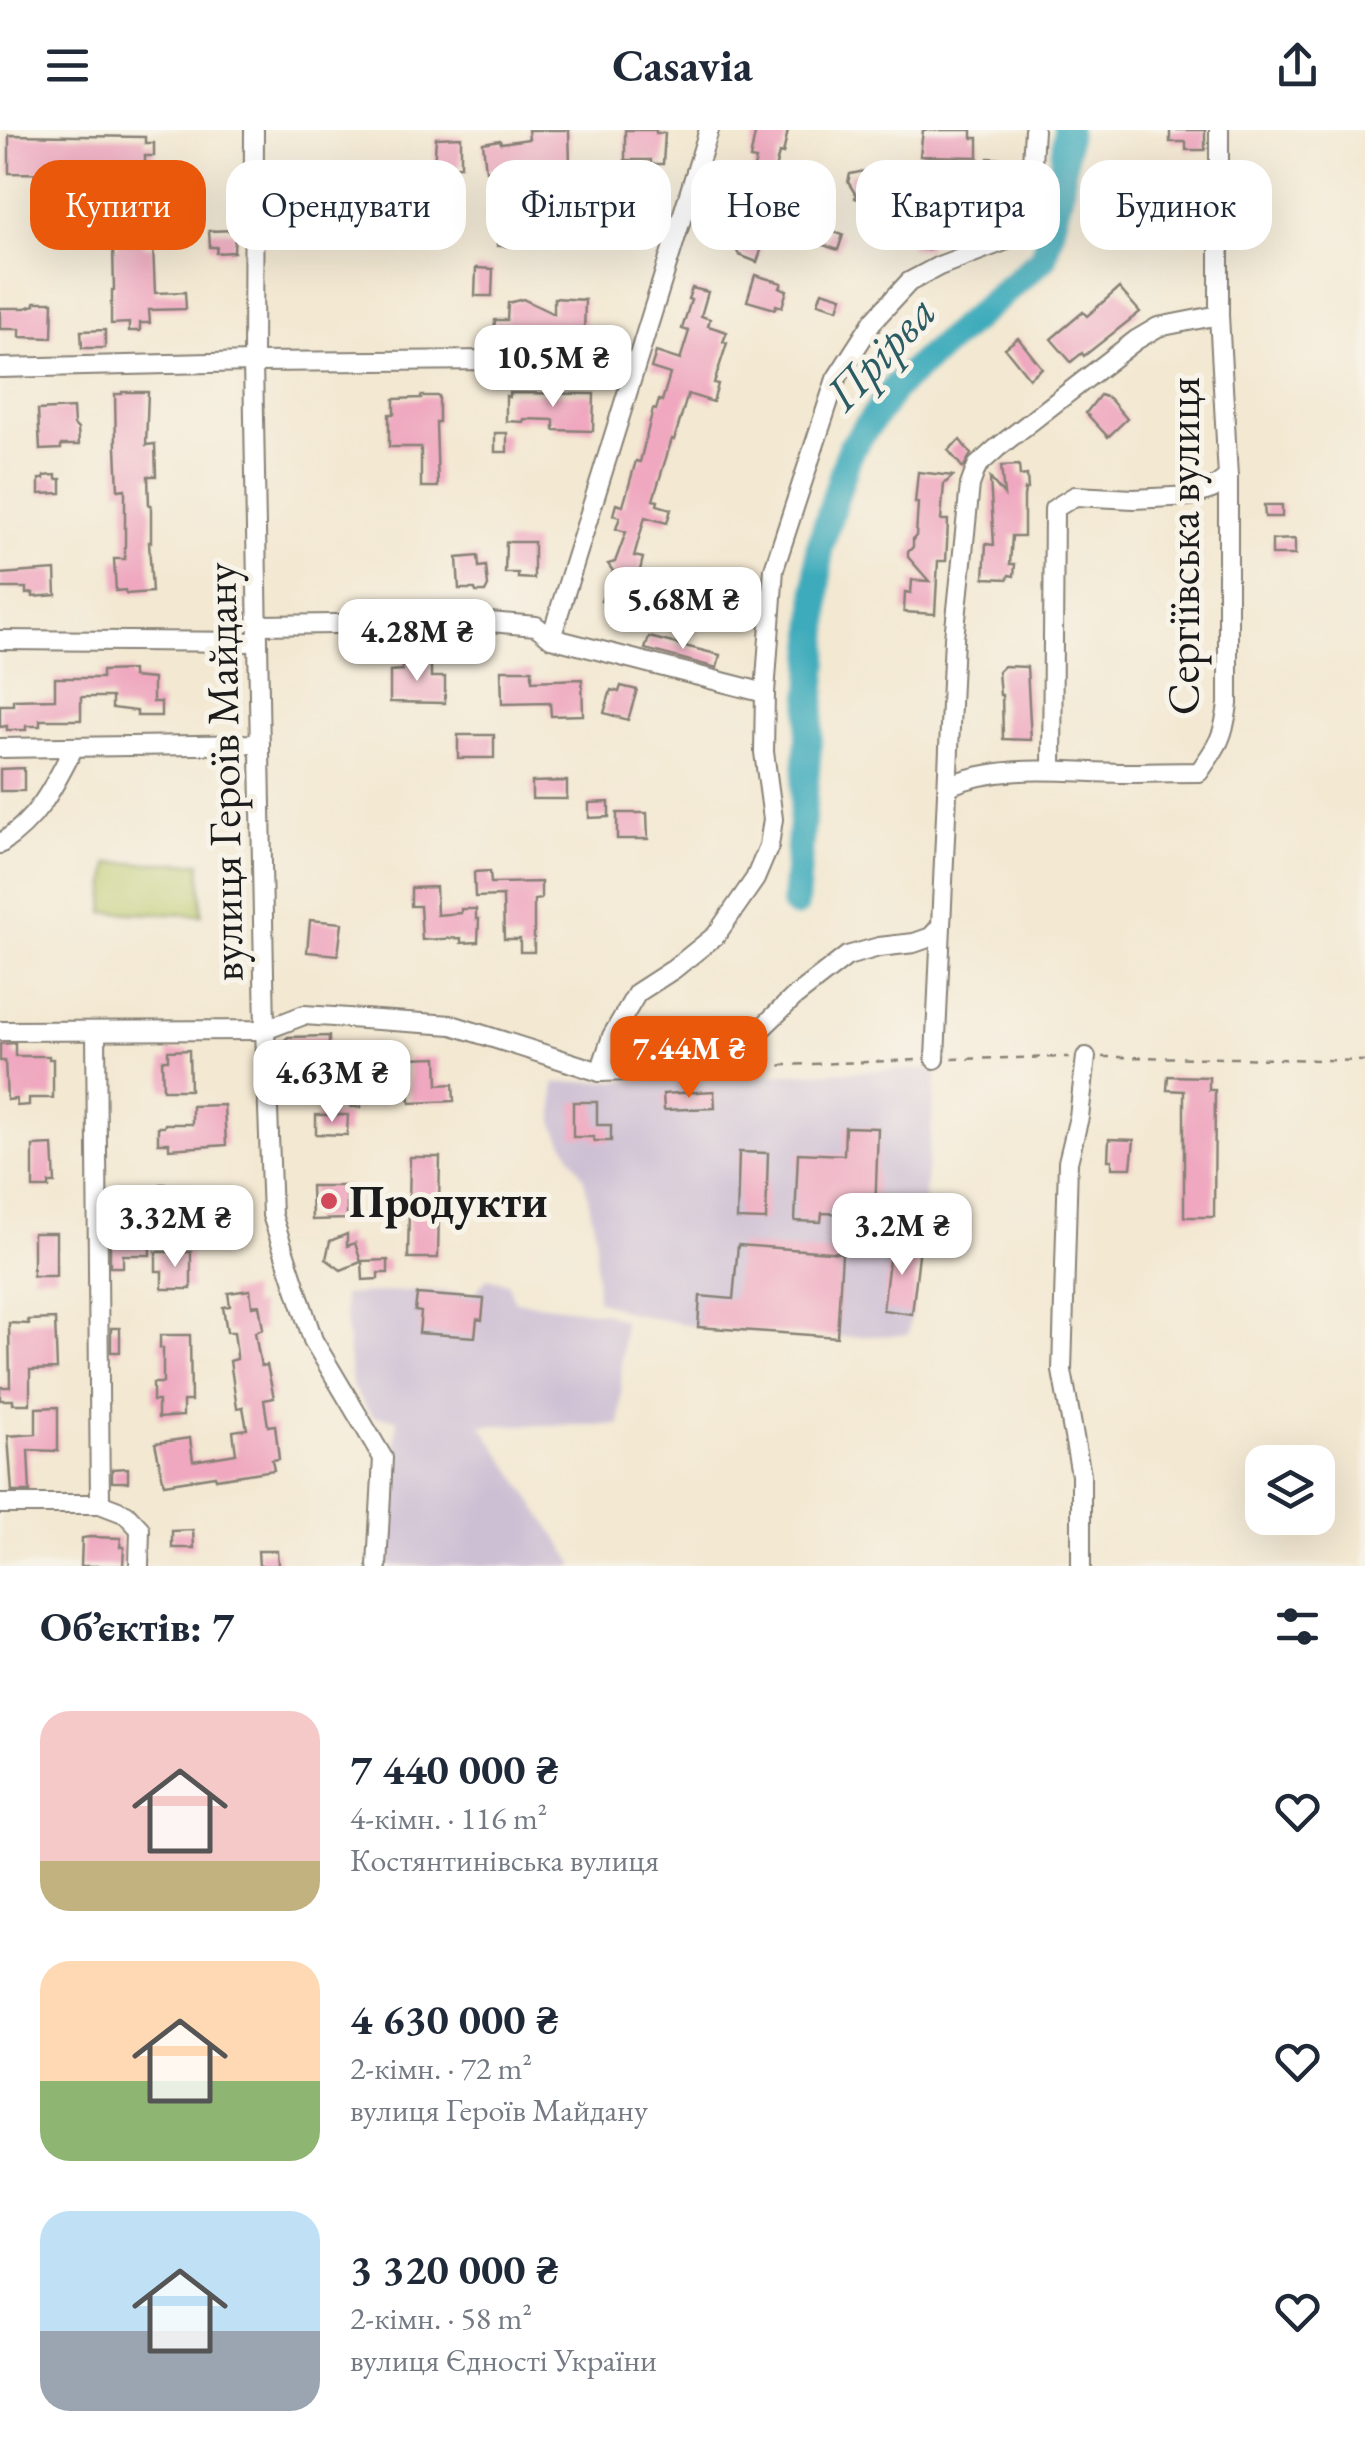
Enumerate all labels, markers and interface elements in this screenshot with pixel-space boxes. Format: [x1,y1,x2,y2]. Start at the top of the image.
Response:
text: Casavia [612,36,753,94]
icon: menu [40,38,95,93]
icon: share [1270,38,1325,93]
chip: Купити [30,160,206,250]
chip: Орендувати [226,160,466,250]
chip: Фільтри [486,160,671,250]
chip: Нове [691,160,836,250]
chip: Квартира [856,160,1060,250]
chip: Будинок [1080,160,1272,250]
water label: Прірва [810,281,949,424]
pin: 10.5M ₴ [461,325,645,410]
text: 10.5M ₴ [496,336,610,378]
street label: Сергіївська вулиця [1154,377,1212,715]
street label: вулиця Героїв Майдану [190,562,256,982]
pin: 5.68M ₴ [591,567,775,652]
text: 5.68M ₴ [626,578,740,620]
pin: 4.28M ₴ [325,599,509,684]
text: 4.28M ₴ [360,610,474,652]
pin: 7.44M ₴ [597,1016,781,1101]
text: 7.44M ₴ [632,1027,746,1069]
pin: 4.63M ₴ [240,1040,424,1125]
text: 4.63M ₴ [275,1051,389,1093]
place label: Продукти [349,1172,548,1230]
pin: 3.32M ₴ [83,1185,267,1270]
marker: Продукти [318,1190,340,1212]
pin: 3.2M ₴ [821,1193,983,1278]
text: 3.32M ₴ [118,1196,232,1238]
text: 3.2M ₴ [854,1204,950,1246]
map controls [1245,1445,1335,1535]
button: layers [1245,1445,1335,1535]
text: Об’єктів: 7 [40,1599,234,1654]
icon: filters [1270,1599,1325,1654]
text: 7 440 000 ₴ [350,1742,559,1797]
icon: home [120,1751,240,1871]
icon: heart [1270,1784,1325,1839]
text: 4-кімн. · 116 m² [350,1797,547,1839]
text: Костянтинівська вулиця [350,1839,659,1881]
text: 4 630 000 ₴ [350,1992,559,2047]
icon: home [120,2001,240,2121]
icon: heart [1270,2034,1325,2089]
text: 2-кімн. · 72 m² [350,2047,532,2089]
text: вулиця Героїв Майдану [350,2089,648,2131]
text: 3 320 000 ₴ [350,2242,559,2297]
icon: home [120,2251,240,2371]
icon: heart [1270,2284,1325,2339]
text: 2-кімн. · 58 m² [350,2297,532,2339]
text: вулиця Єдності України [350,2339,657,2381]

